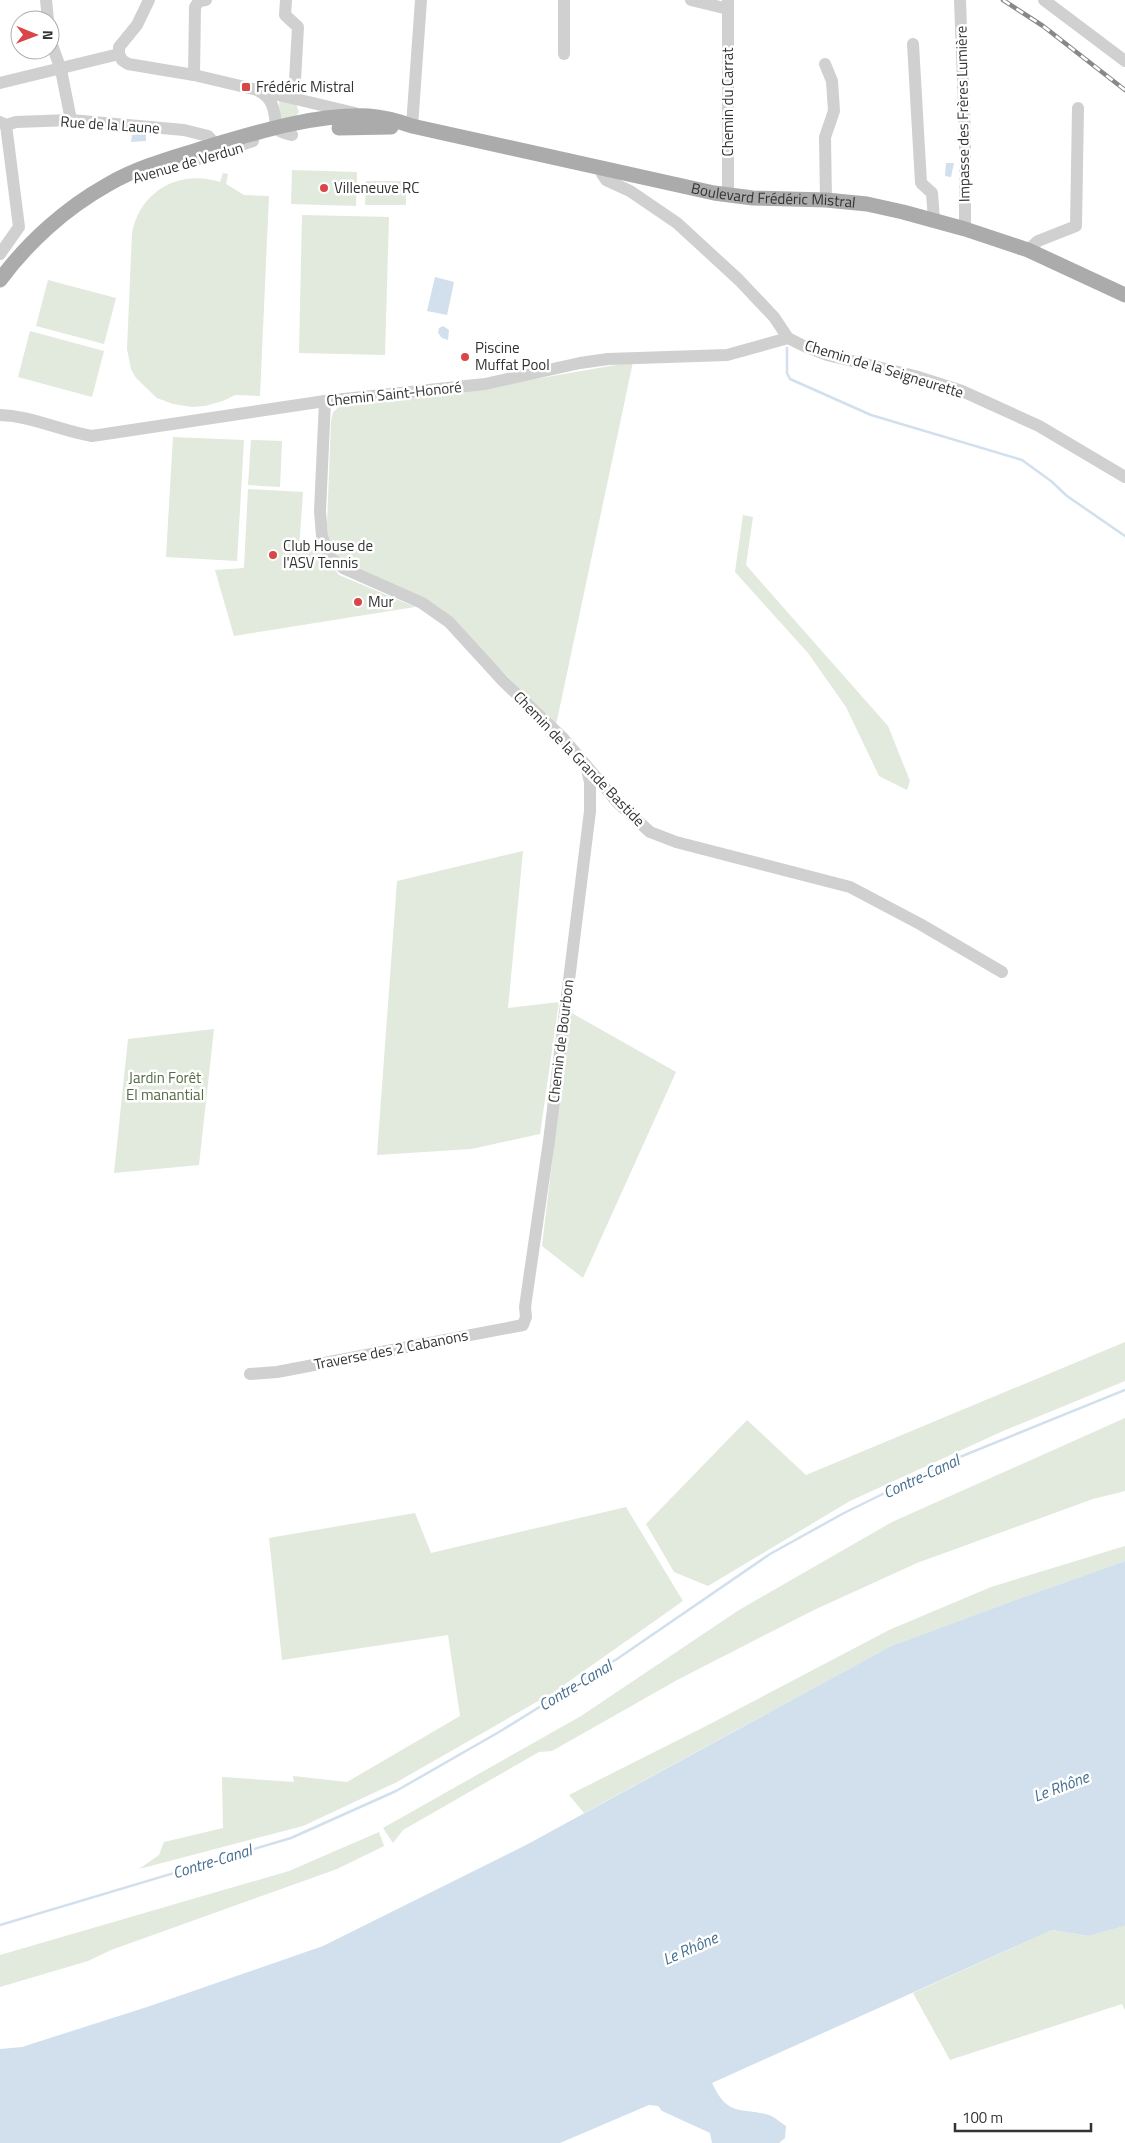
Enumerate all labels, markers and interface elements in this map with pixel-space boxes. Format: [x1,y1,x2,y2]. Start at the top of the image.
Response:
north arrow [10,10,60,60]
street label: Impasse des Frères Lumière [949,26,976,202]
text: N [38,30,59,40]
street label: Chemin du Carrat [716,47,739,157]
place label: Frédéric Mistral [256,75,354,98]
marker: Frédéric Mistral [240,81,252,93]
street label: Rue de la Laune [60,110,160,139]
street label: Avenue de Verdun [130,136,246,189]
place label: Villeneuve RC [334,176,419,199]
street label: Boulevard Frédéric Mistral [689,176,857,214]
marker: Villeneuve RC [318,182,330,194]
street label: Chemin de la Seigneurette [802,333,966,404]
place label: Piscine Muffat Pool [475,336,550,376]
marker: Piscine Muffat Pool [459,351,471,363]
street label: Chemin Saint-Honoré [325,375,463,412]
place label: Club House de l'ASV Tennis [283,534,373,574]
marker: Club House de l'ASV Tennis [267,549,279,561]
place label: Mur [368,590,394,613]
marker: Mur [352,596,364,608]
street label: Chemin de la Grande Bastide [508,686,650,832]
street label: Chemin de Bourbon [542,978,579,1104]
park label: Jardin Forêt El manantial [126,1066,204,1106]
street label: Traverse des 2 Cabanons [312,1323,470,1376]
water label: Contre-Canal [879,1447,964,1504]
water label: Contre-Canal [534,1653,618,1716]
water label: Le Rhône [1030,1764,1094,1808]
water label: Contre-Canal [169,1837,256,1884]
water label: Le Rhône [659,1925,723,1971]
scale bar [955,2100,1091,2132]
text: 100 m [962,2106,1003,2129]

